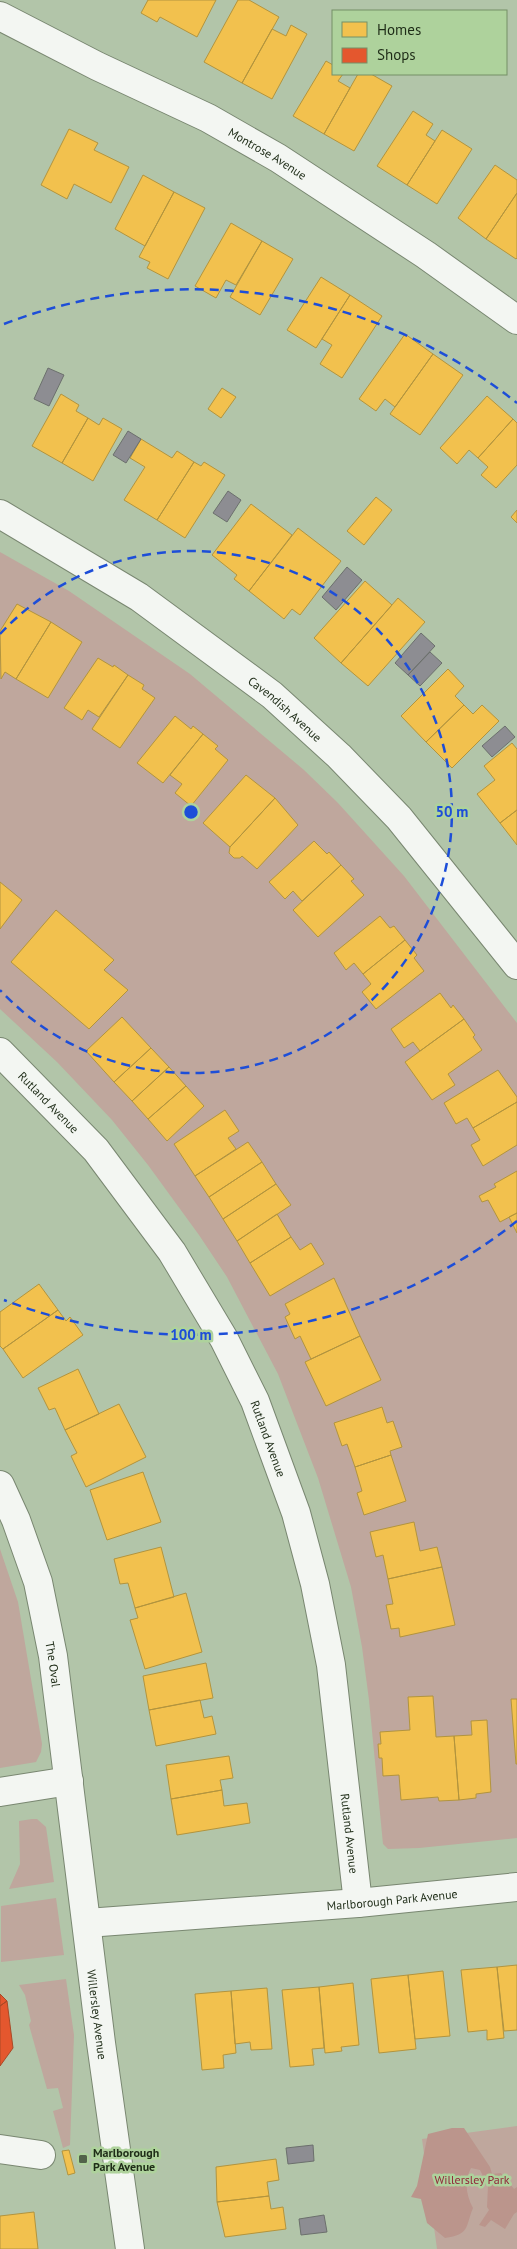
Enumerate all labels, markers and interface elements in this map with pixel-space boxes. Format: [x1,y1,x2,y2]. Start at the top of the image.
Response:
legend [332,10,507,75]
text: Homes [377,20,421,39]
text: Shops [377,45,416,64]
street label: Montrose Avenue [226,124,310,182]
street label: Cavendish Avenue [245,673,325,744]
text: 50 m [436,802,468,821]
centre of rings [182,803,200,821]
street label: Rutland Avenue [15,1068,82,1136]
text: 100 m [170,1325,212,1344]
street label: Rutland Avenue [248,1398,290,1479]
street label: The Oval [43,1640,64,1688]
street label: Rutland Avenue [338,1793,362,1874]
street label: Marlborough Park Avenue [326,1886,458,1913]
street label: Willersley Avenue [84,1969,111,2060]
place label: Marlborough Park Avenue [93,2145,159,2174]
marker: Marlborough Park Avenue [77,2153,89,2165]
park label: Willersley Park [434,2172,510,2187]

